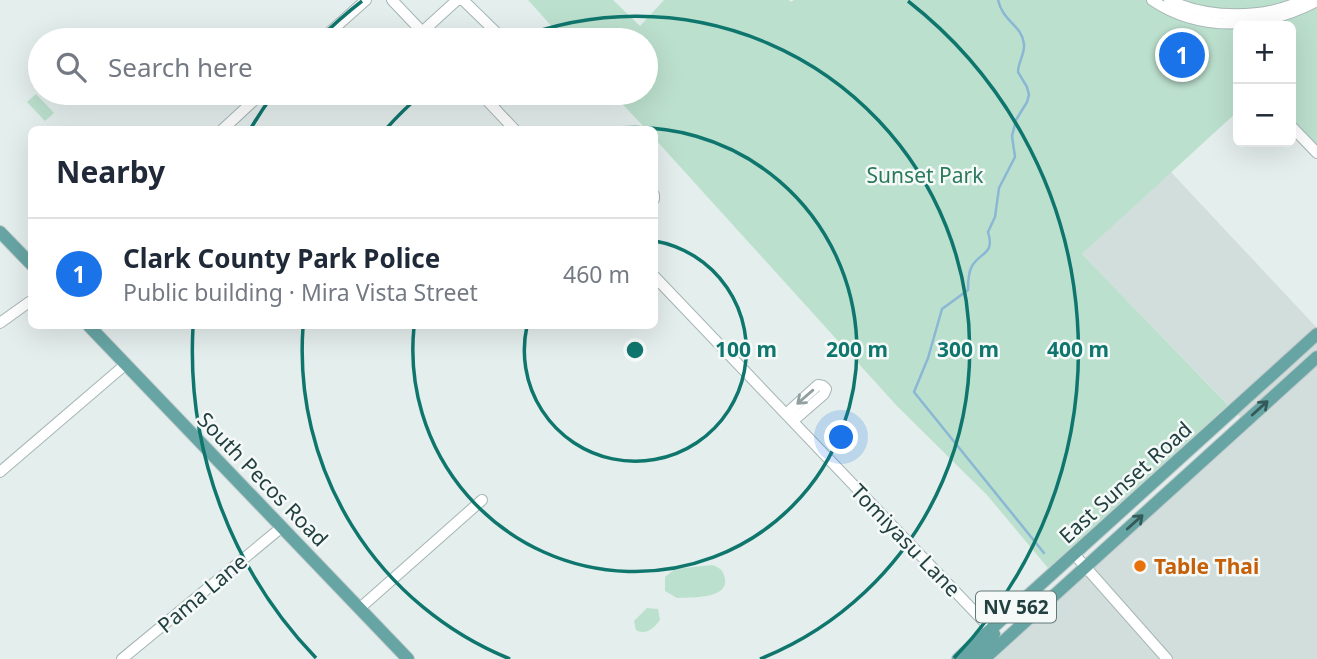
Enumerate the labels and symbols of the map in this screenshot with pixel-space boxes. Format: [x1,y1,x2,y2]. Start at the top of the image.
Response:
pin: 1 [1159,29,1205,81]
park label: Sunset Park [867,161,984,189]
text: 100 m [715,335,777,363]
text: 200 m [826,335,888,363]
text: 300 m [937,335,999,363]
text: 400 m [1047,335,1109,363]
centre of rings [623,338,647,362]
one-way arrow [796,389,814,405]
one-way arrow [1251,400,1269,416]
street label: South Pecos Road [192,406,334,552]
street label: East Sunset Road [1053,415,1197,549]
your location [824,420,858,454]
street label: Tomiyasu Lane [845,478,967,602]
one-way arrow [1126,514,1144,530]
street label: Pama Lane [151,547,253,639]
place label: Table Thai [1154,552,1259,580]
marker: Table Thai [1132,558,1148,574]
road number: NV 562 [976,592,1056,622]

